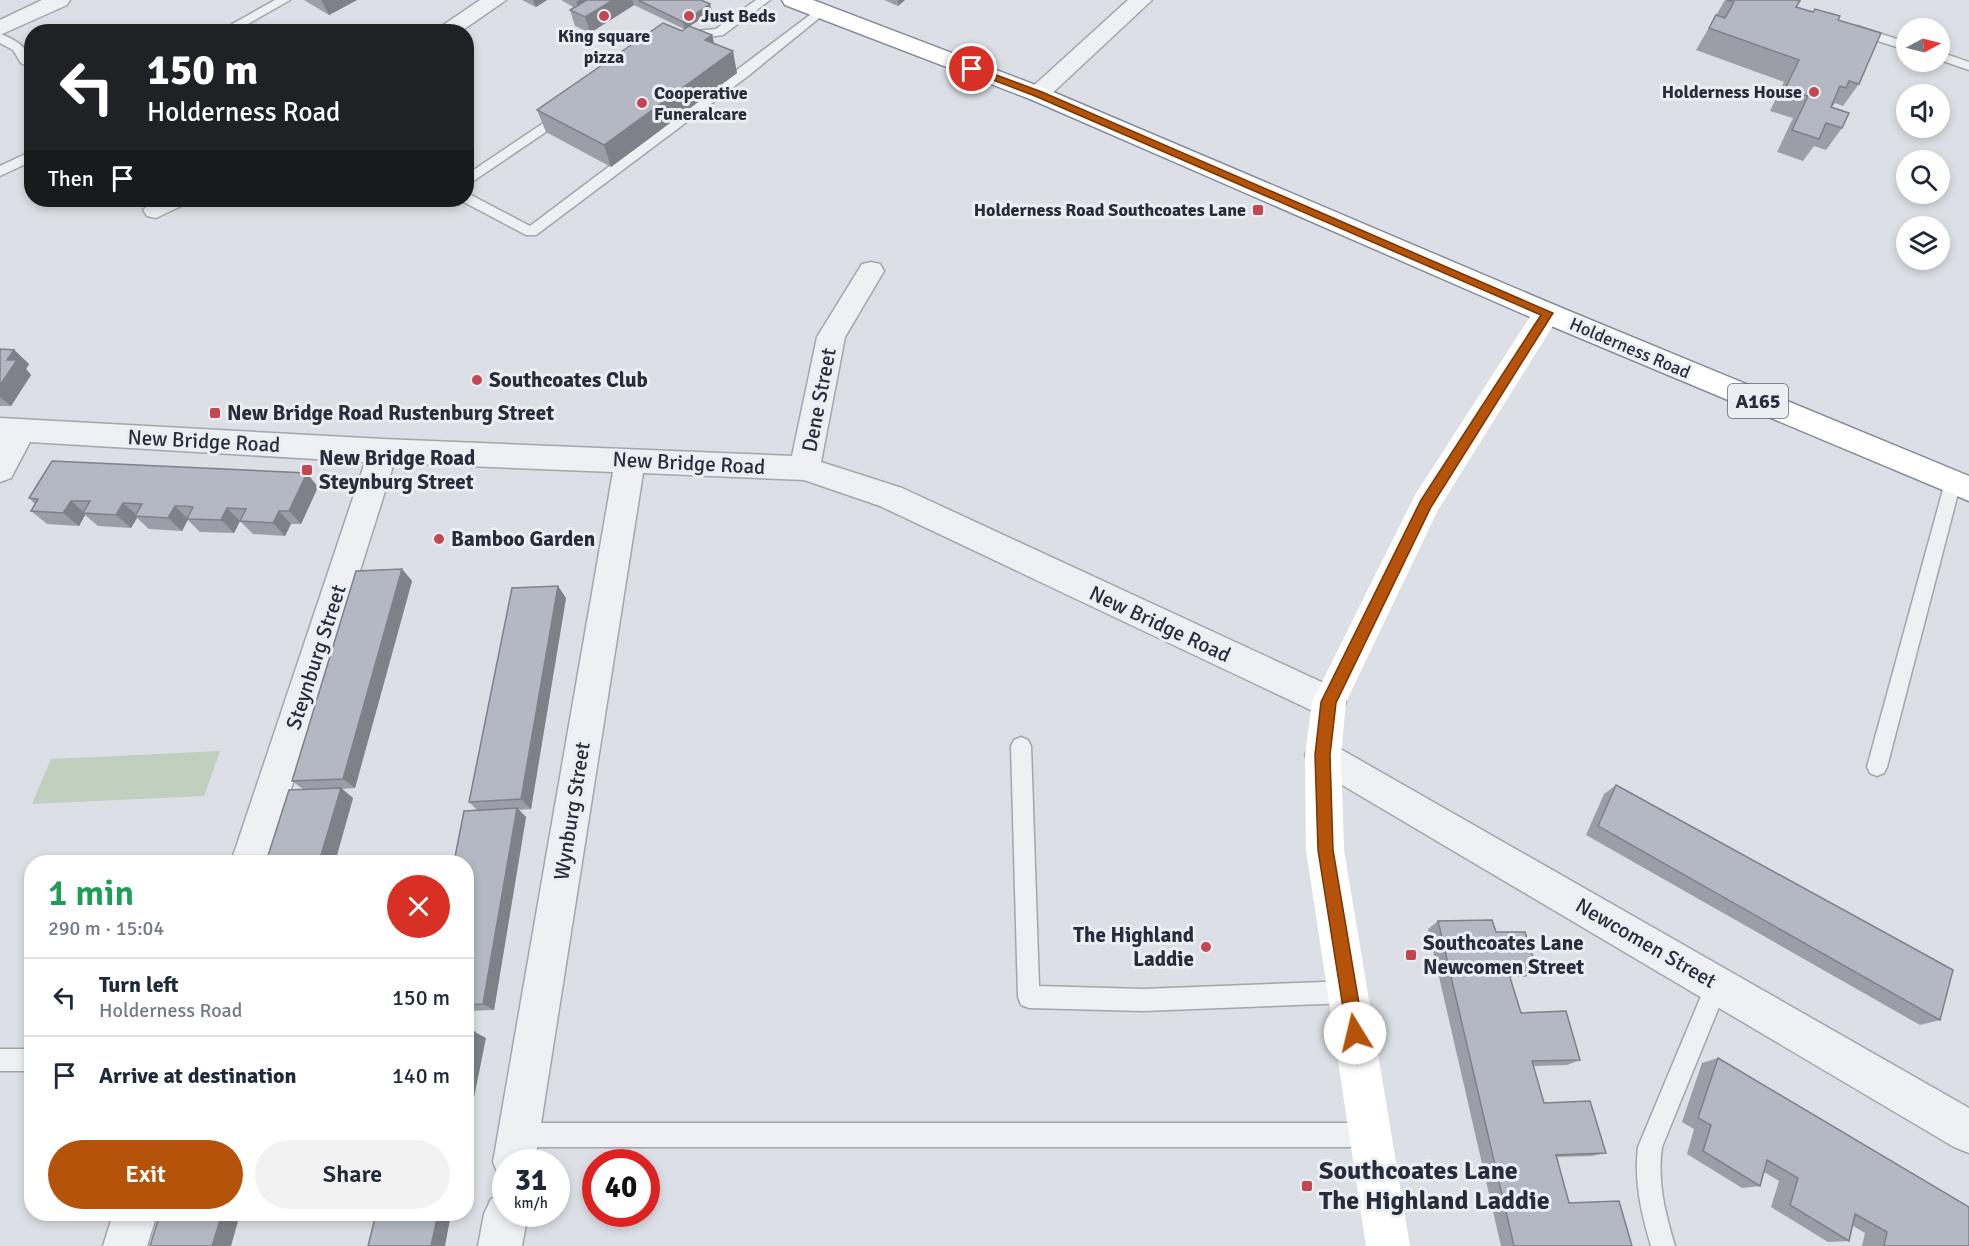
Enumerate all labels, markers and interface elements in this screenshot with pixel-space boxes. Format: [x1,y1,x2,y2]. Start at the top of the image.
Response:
place label: Just Beds [701,5,776,27]
marker: King square pizza [597,9,611,23]
marker: Just Beds [682,9,696,23]
north arrow [1896,18,1950,72]
map controls [1896,18,1950,270]
place label: King square pizza [558,25,650,68]
pin [946,43,997,94]
text: 150 m [147,45,258,96]
icon: left [48,48,126,126]
icon: arrive [955,52,988,85]
place label: Holderness House [1662,81,1802,103]
place label: Cooperative Funeralcare [654,82,748,125]
button: sound [1896,84,1950,138]
marker: Holderness House [1807,85,1821,99]
text: Holderness Road [147,96,340,129]
marker: Cooperative Funeralcare [635,96,649,110]
button: search [1896,150,1950,204]
icon: arrive [106,162,139,195]
text: Then [48,165,94,192]
place label: Holderness Road Southcoates Lane [974,199,1246,221]
marker: Holderness Road Southcoates Lane [1251,203,1265,217]
button: layers [1896,216,1950,270]
street label: Holderness Road [1566,313,1694,383]
street label: Dene Street [796,346,842,454]
place label: Southcoates Club [489,367,648,393]
marker: Southcoates Club [470,373,484,387]
road number: A165 [1728,384,1788,418]
place label: New Bridge Road Rustenburg Street [227,400,554,426]
marker: New Bridge Road Rustenburg Street [208,406,222,420]
street label: New Bridge Road [127,424,281,458]
place label: New Bridge Road Steynburg Street [319,445,475,495]
street label: New Bridge Road [612,446,766,480]
marker: New Bridge Road Steynburg Street [300,463,314,477]
place label: Bamboo Garden [451,526,595,552]
marker: Bamboo Garden [432,532,446,546]
street label: New Bridge Road [1085,580,1235,668]
street label: Steynburg Street [280,581,352,733]
street label: Wynburg Street [548,740,596,882]
text: 1 min [48,871,134,916]
button: close [387,875,450,938]
street label: Newcomen Street [1571,892,1721,994]
text: 290 m · 15:04 [48,916,164,941]
place label: The Highland Laddie [1073,922,1194,972]
place label: Southcoates Lane Newcomen Street [1423,930,1584,980]
marker: The Highland Laddie [1199,940,1213,954]
marker: Southcoates Lane Newcomen Street [1404,948,1418,962]
text: Turn left [99,971,179,998]
icon: left [48,981,81,1014]
text: 150 m [392,984,450,1011]
text: Holderness Road [99,998,242,1023]
position arrow [1323,1001,1387,1065]
icon: arrive [48,1059,81,1092]
text: Arrive at destination [99,1062,296,1089]
text: 140 m [392,1062,450,1089]
button: Exit [48,1140,243,1209]
button: Share [255,1140,450,1209]
speed limit sign: 40 [582,1149,660,1227]
place label: Southcoates Lane The Highland Laddie [1319,1155,1550,1217]
text: 31 [515,1162,547,1199]
marker: Southcoates Lane The Highland Laddie [1300,1179,1314,1193]
text: km/h [514,1194,548,1212]

